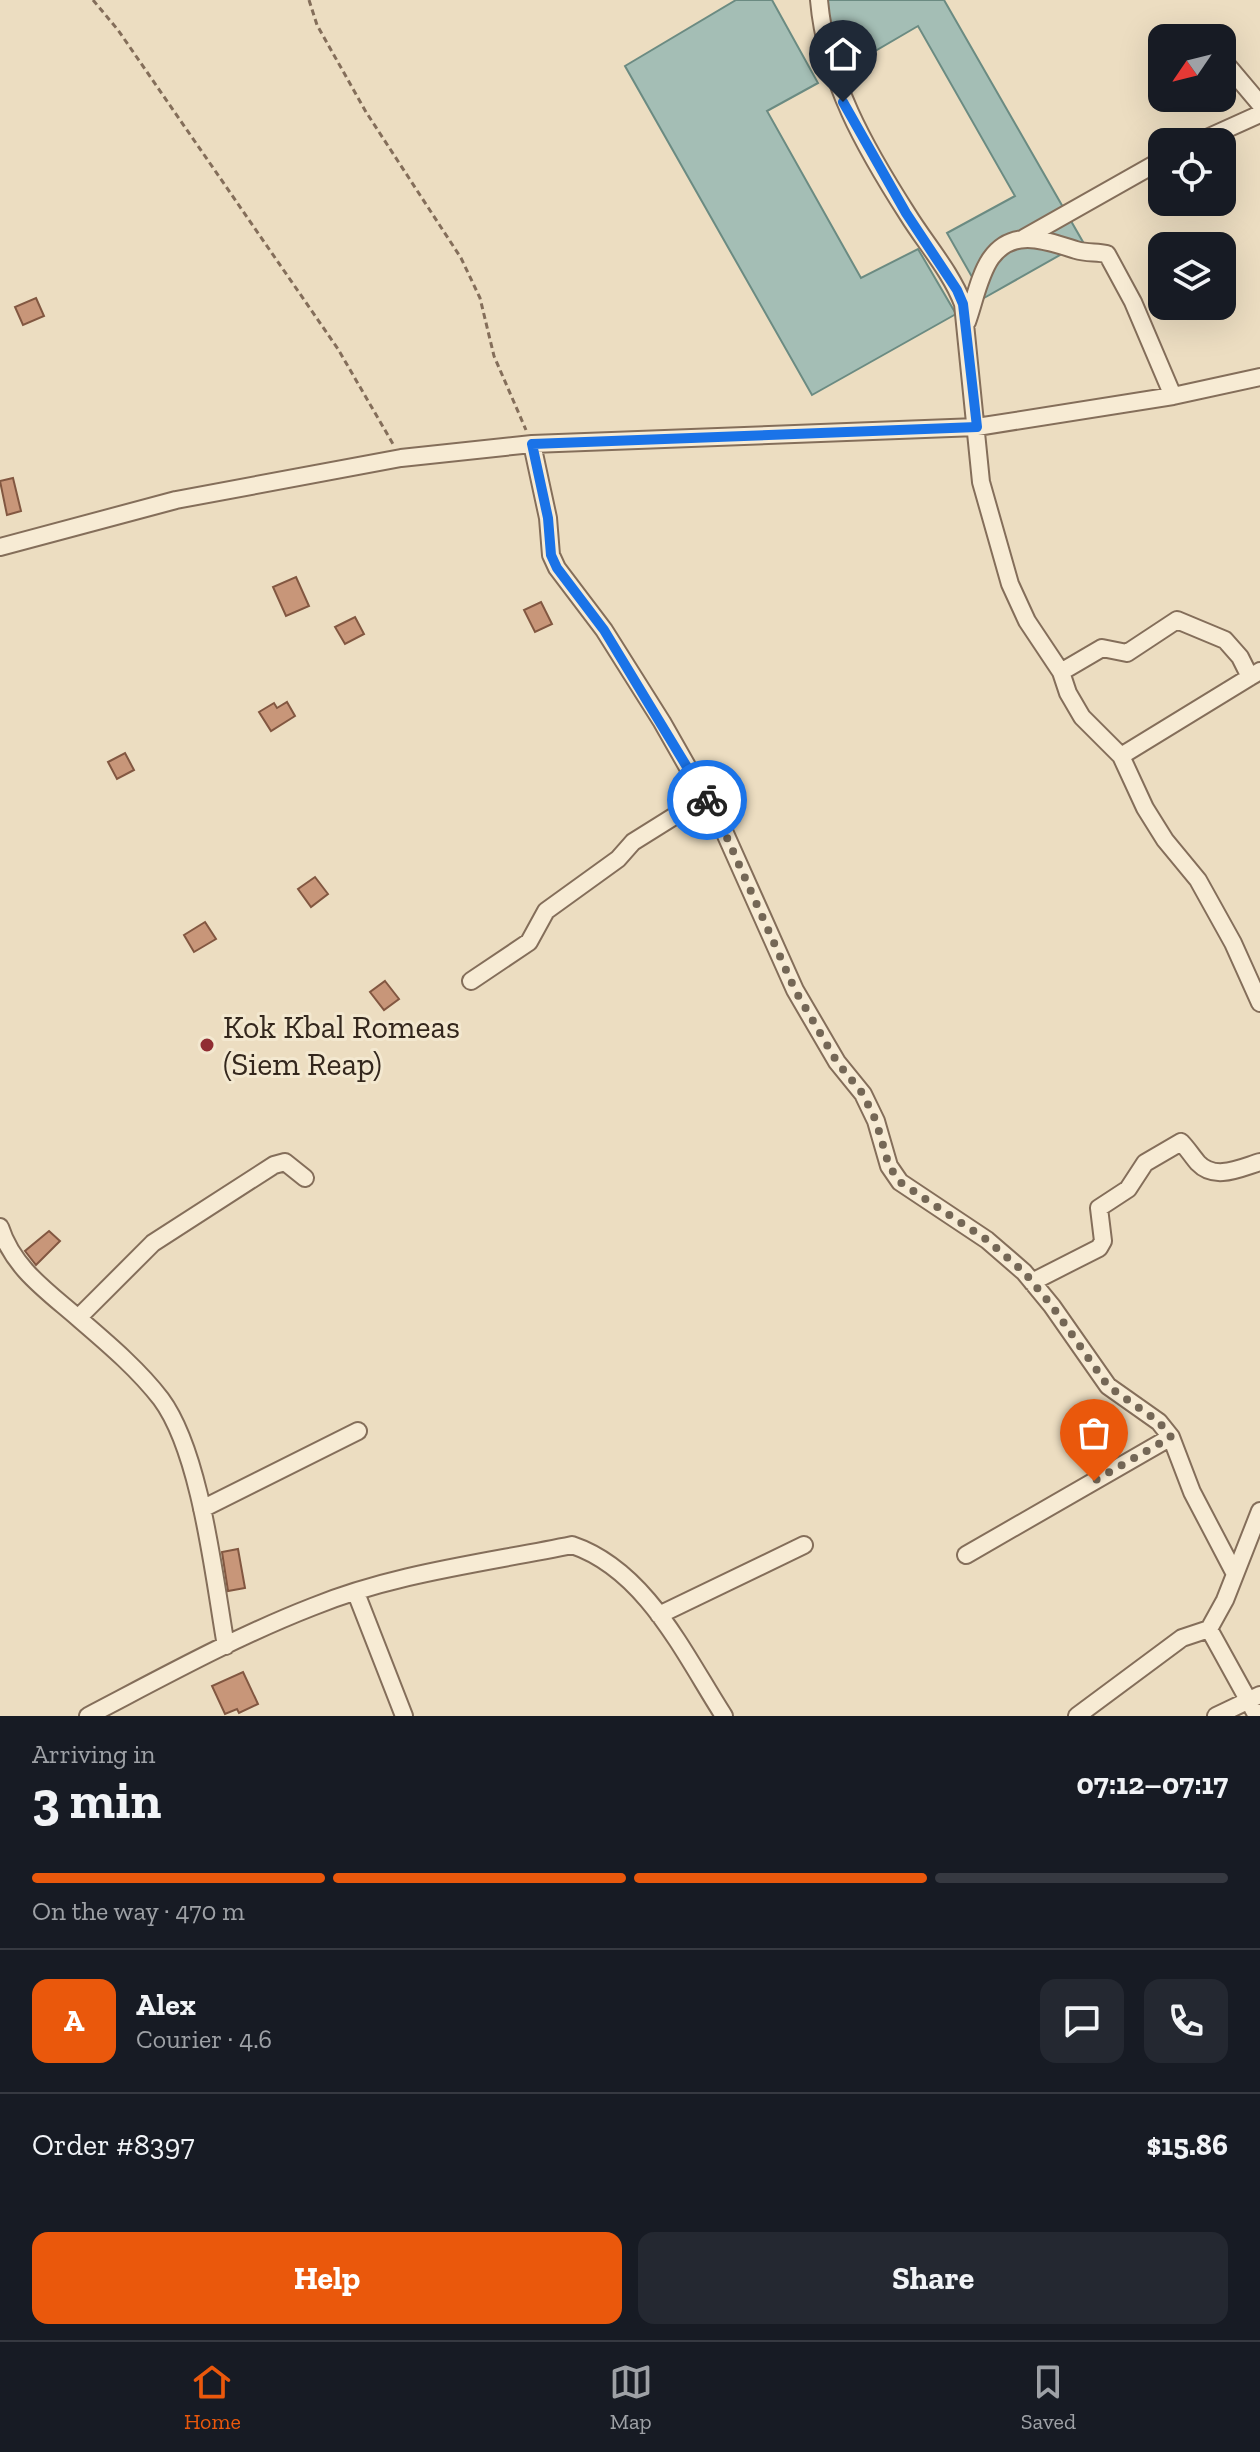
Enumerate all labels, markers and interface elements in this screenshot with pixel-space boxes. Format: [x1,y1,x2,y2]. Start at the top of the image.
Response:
pin [809,20,877,102]
north arrow [1148,24,1236,112]
map controls [1148,24,1236,320]
icon: home [821,32,865,76]
button: locate [1148,128,1236,216]
button: layers [1148,232,1236,320]
courier [667,760,747,840]
icon: bike [685,778,729,822]
place label: Kok Kbal Romeas (Siem Reap) [223,1008,460,1083]
marker: Kok Kbal Romeas (Siem Reap) [198,1036,216,1054]
pin [1060,1399,1128,1481]
icon: bag [1072,1411,1116,1455]
text: Arriving in [32,1738,155,1770]
text: 07:12–07:17 [1077,1766,1228,1802]
text: 3 min [32,1769,161,1831]
text: On the way · 470 m [32,1895,245,1927]
button: chat [1040,1979,1124,2063]
button: phone [1144,1979,1228,2063]
text: Alex [136,1987,196,2023]
text: A [64,2003,84,2039]
text: Courier · 4.6 [136,2023,272,2055]
text: Order #8397 [32,2127,195,2163]
text: $15.86 [1146,2127,1228,2163]
button: Help [32,2232,622,2324]
button: Share [638,2232,1228,2324]
tab: Home [184,2360,241,2435]
tab: Map [609,2360,653,2435]
tab: Saved [1021,2360,1076,2435]

